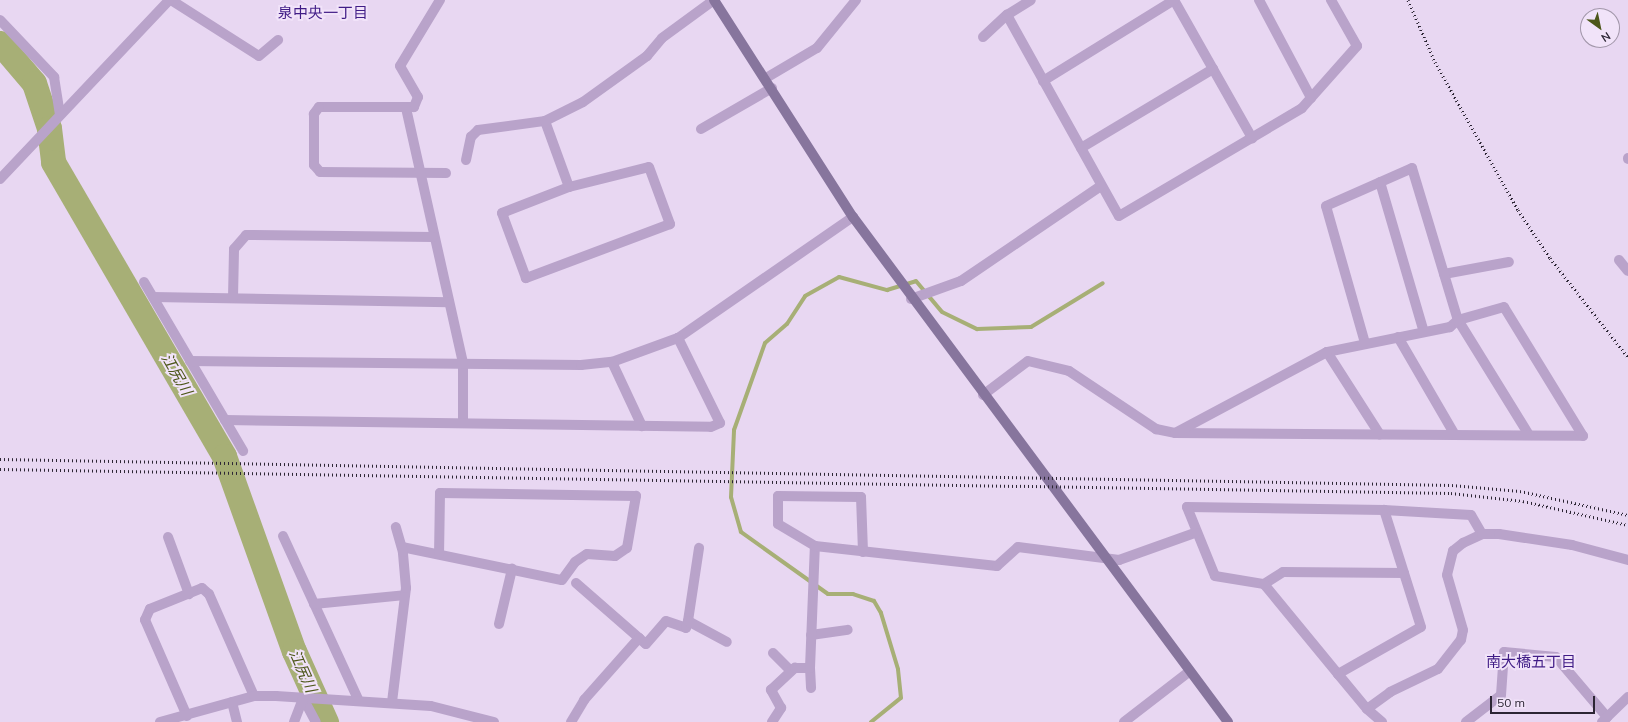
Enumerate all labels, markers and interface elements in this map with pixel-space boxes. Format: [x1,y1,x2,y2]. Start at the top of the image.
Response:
district label: 泉中央一丁目 [278,4,368,22]
north arrow [1580,8,1620,48]
text: N [1599,29,1613,45]
water label: 江尻川 [158,350,196,398]
water label: 江尻川 [286,647,320,695]
district label: 南大橋五丁目 [1486,653,1576,671]
scale bar [1492,688,1597,714]
text: 50 m [1497,695,1525,710]

